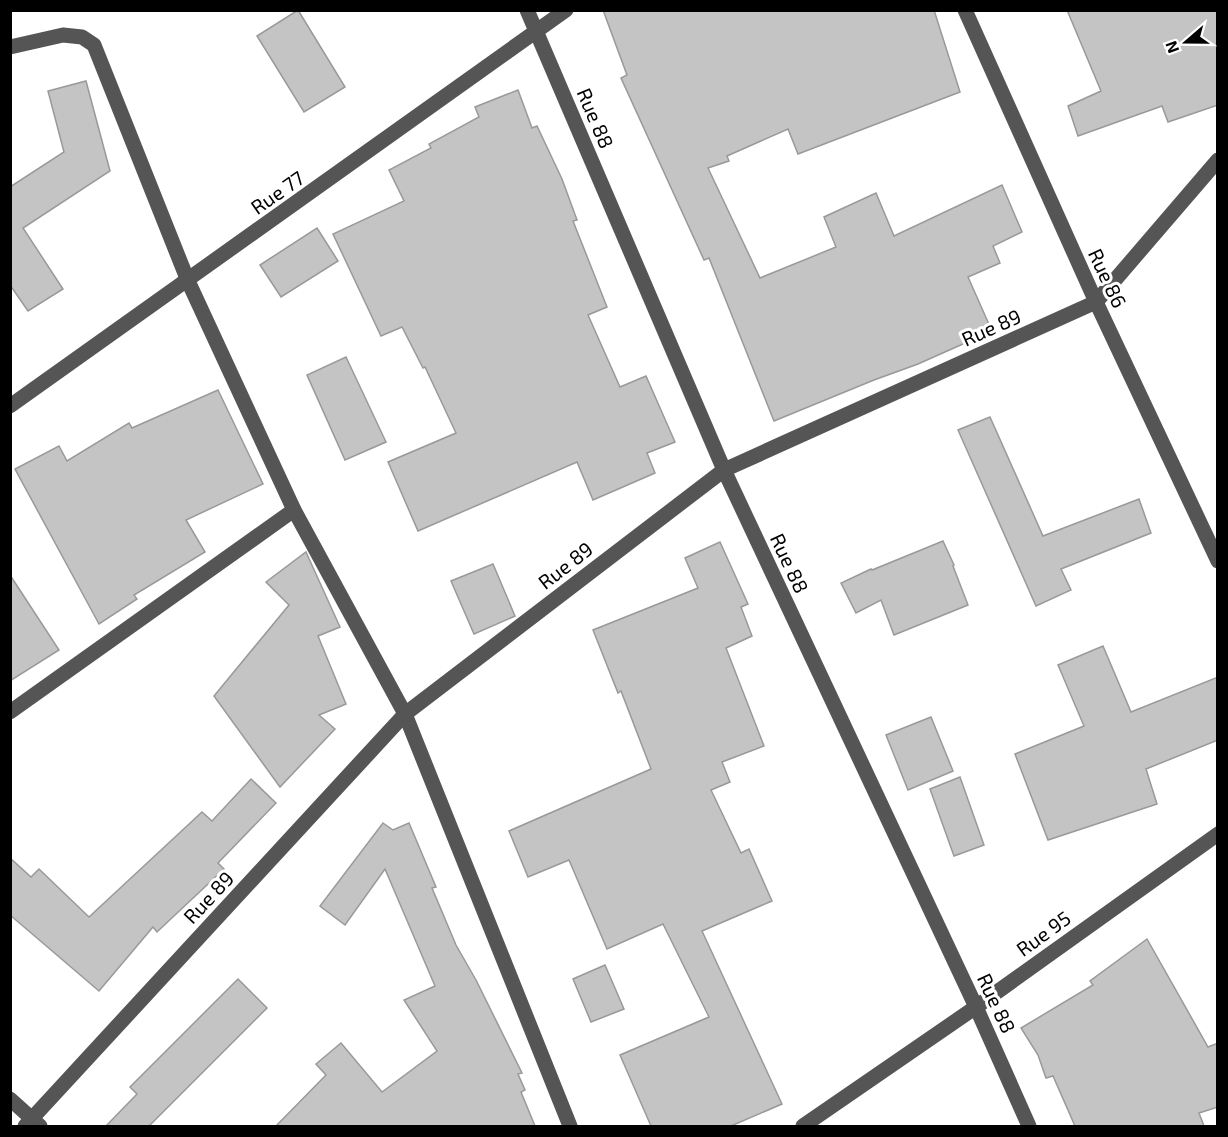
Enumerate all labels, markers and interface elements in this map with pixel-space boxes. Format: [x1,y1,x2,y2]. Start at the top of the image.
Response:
north arrow [1156,12,1216,72]
text: N [1161,39,1182,56]
street label: Rue 88 [573,84,619,152]
street label: Rue 77 [246,165,308,219]
street label: Rue 86 [1084,245,1132,311]
street label: Rue 89 [958,303,1024,351]
street label: Rue 88 [766,529,814,597]
street label: Rue 89 [533,536,597,594]
street label: Rue 89 [178,866,238,928]
street label: Rue 95 [1011,905,1075,961]
street label: Rue 88 [973,969,1021,1037]

